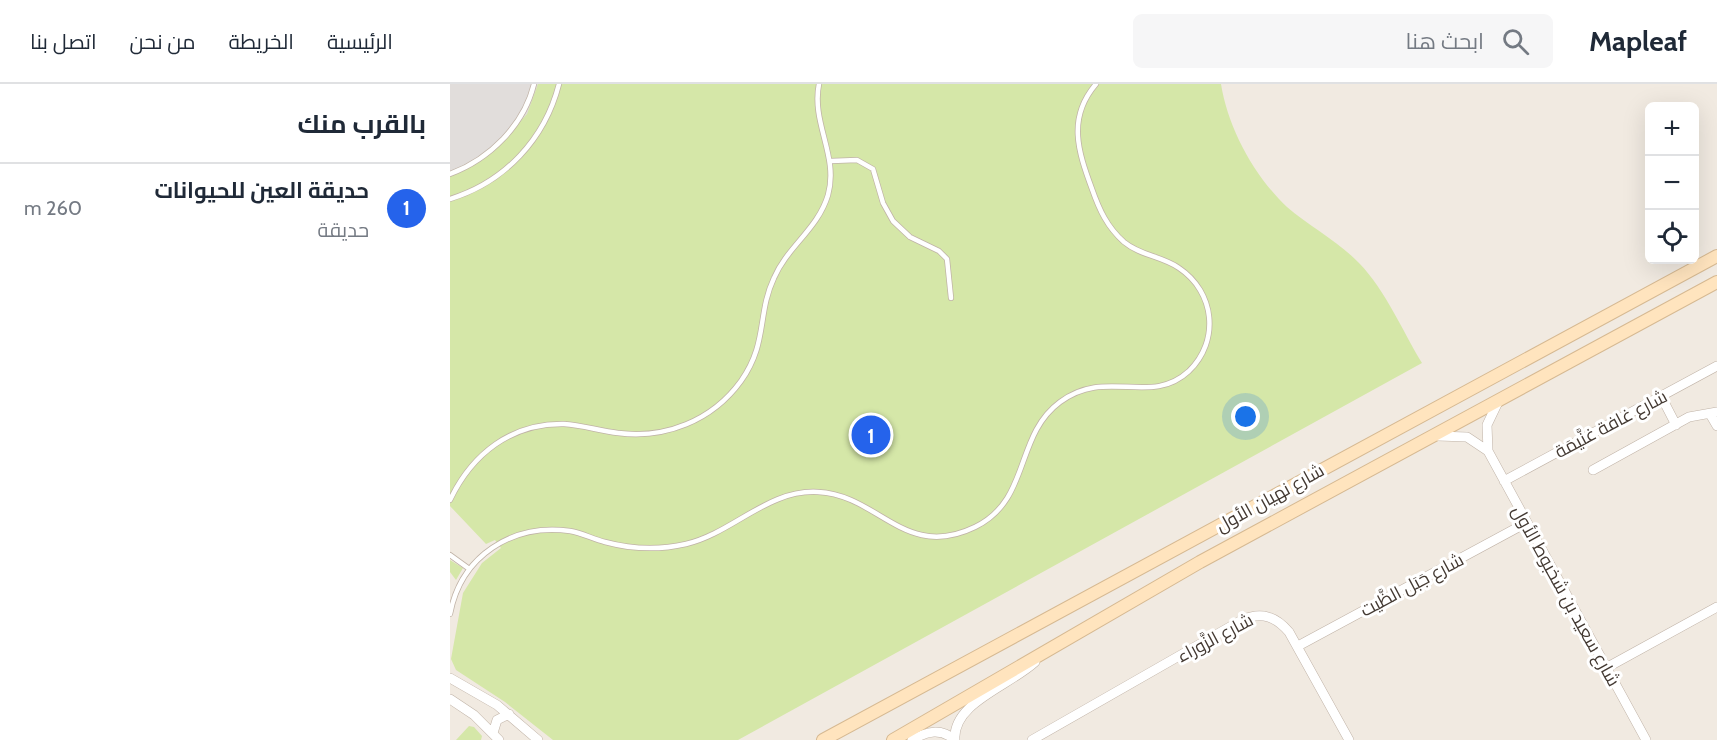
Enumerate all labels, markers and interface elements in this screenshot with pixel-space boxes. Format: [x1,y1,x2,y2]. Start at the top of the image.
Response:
search box [1133,14,1553,68]
text: Mapleaf [1589,24,1687,58]
icon: search [1499,25,1532,58]
text: ابحث هنا [1405,28,1484,55]
text: اتصل بنا [30,29,97,54]
text: من نحن [130,29,195,54]
text: الخريطة [228,29,294,54]
text: الرئيسية [327,29,393,54]
map controls [1645,102,1699,264]
button: + [1645,102,1699,156]
text: بالقرب منك [298,108,426,140]
button: − [1645,156,1699,210]
text: حديقة العين للحيوانات [154,177,369,204]
text: 260 m [24,196,82,220]
text: 1 [403,196,410,220]
button: locate [1645,210,1699,264]
text: حديقة [318,218,369,242]
street label: شارع غافة غنَّيمَة [1551,385,1671,464]
your location [1231,402,1260,431]
pin: 1 [852,412,890,458]
street label: شارع نهيان الأول [1212,459,1329,538]
street label: شارع سعيد بن شخبوط الأول [1506,502,1625,691]
street label: شارع جَبَل الظَّيت [1356,548,1468,622]
street label: شارع الزَّوراء [1173,608,1257,668]

